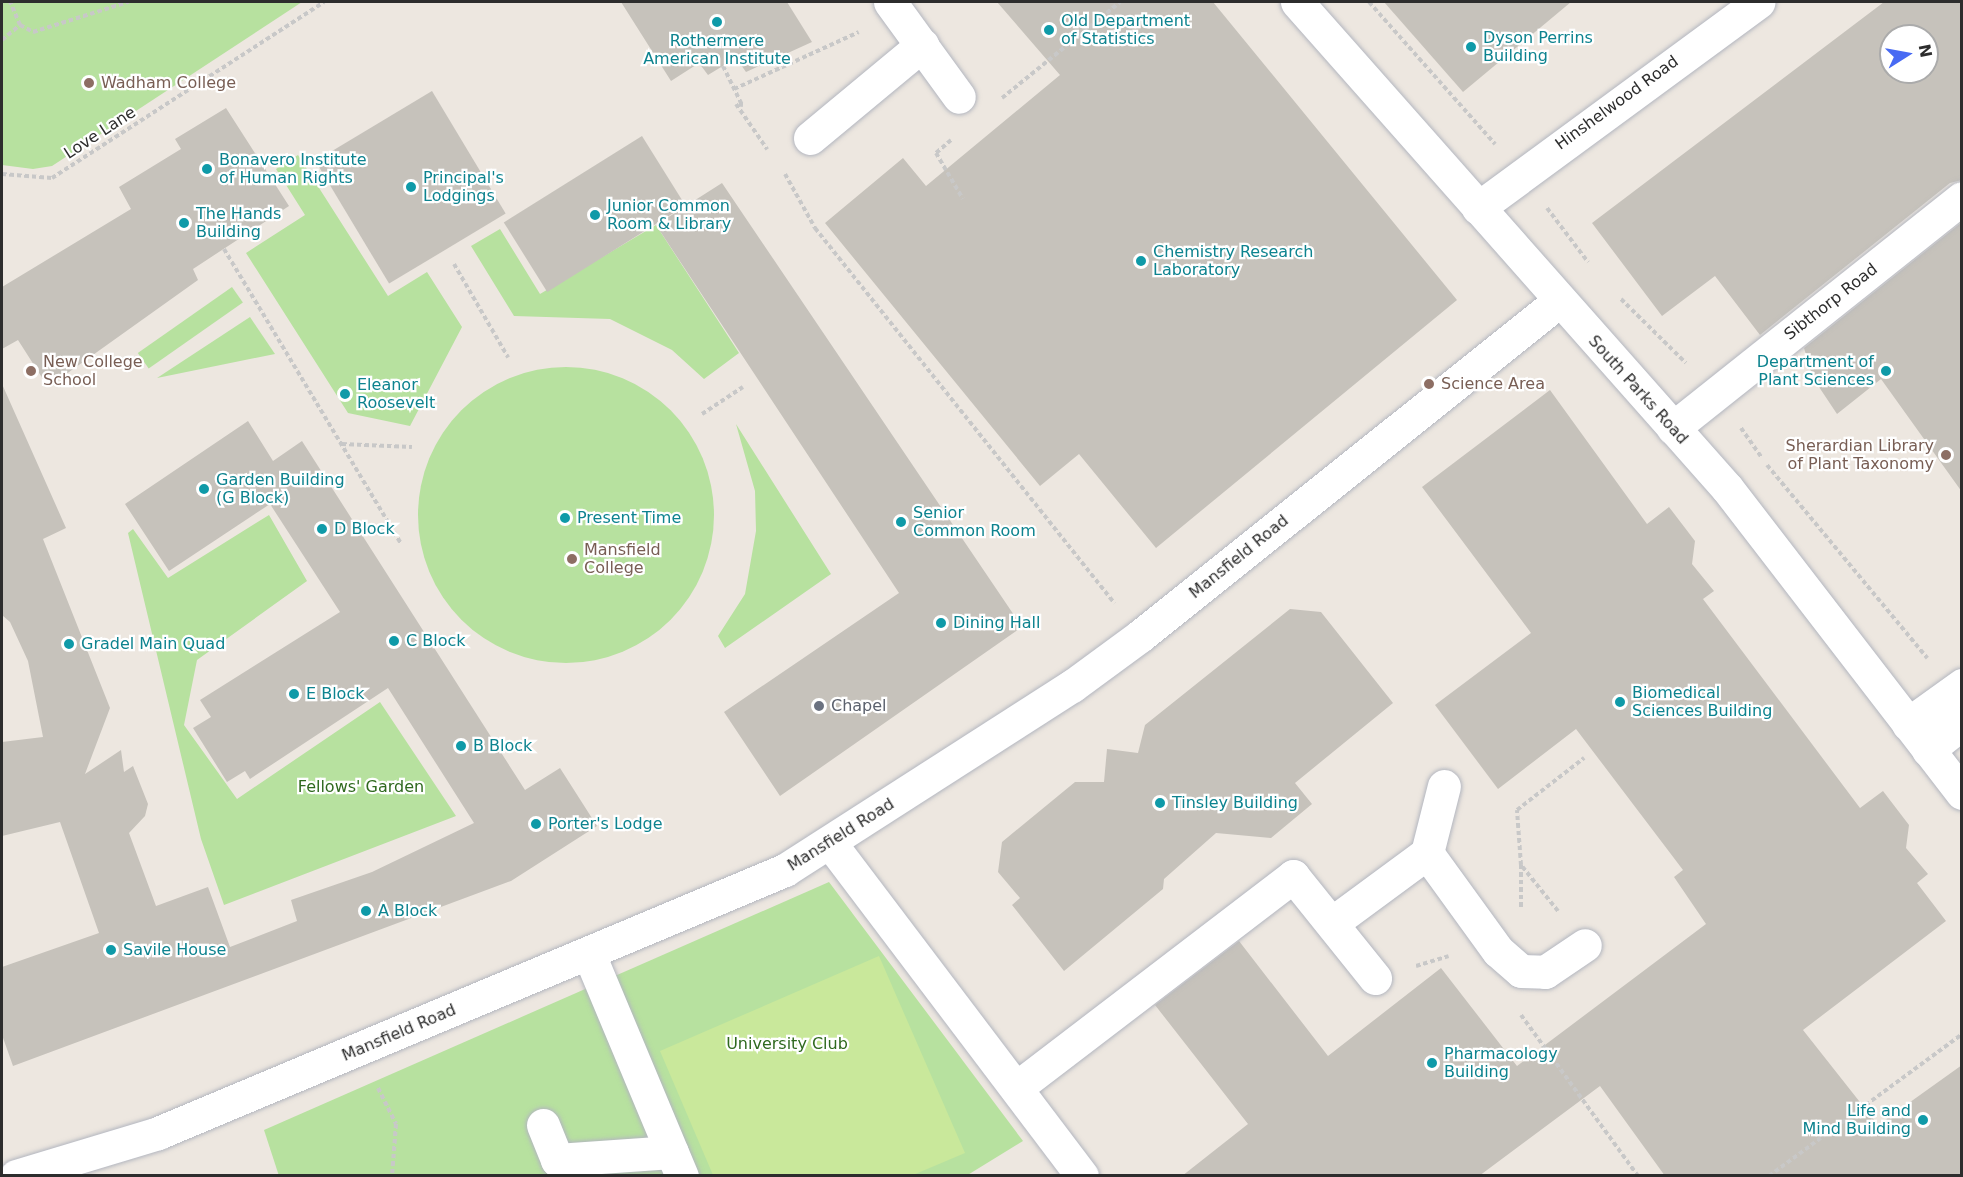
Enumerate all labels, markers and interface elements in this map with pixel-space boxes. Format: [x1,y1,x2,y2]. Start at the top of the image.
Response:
place label: Old Department of Statistics [1061,11,1190,49]
marker: Rothermere American Institute [710,15,724,29]
marker: Old Department of Statistics [1042,23,1056,37]
north arrow [1879,24,1939,84]
place label: Dyson Perrins Building [1483,28,1593,66]
place label: Rothermere American Institute [643,31,791,69]
marker: Dyson Perrins Building [1464,40,1478,54]
text: N [1915,42,1936,59]
street label: Hinshelwood Road [1552,52,1682,154]
place label: Wadham College [101,73,236,93]
marker: Wadham College [82,76,96,90]
street label: Love Lane [61,103,139,163]
place label: Bonavero Institute of Human Rights [219,150,367,188]
marker: Bonavero Institute of Human Rights [200,162,214,176]
place label: Principal's Lodgings [423,168,504,206]
marker: Principal's Lodgings [404,180,418,194]
place label: Junior Common Room & Library [607,196,731,234]
place label: The Hands Building [196,204,281,242]
marker: Junior Common Room & Library [588,208,602,222]
marker: The Hands Building [177,216,191,230]
place label: Chemistry Research Laboratory [1153,242,1313,280]
marker: Chemistry Research Laboratory [1134,254,1148,268]
street label: Sibthorp Road [1781,260,1881,344]
street label: South Parks Road [1584,332,1692,448]
place label: New College School [43,352,143,390]
place label: Department of Plant Sciences [1757,352,1874,390]
marker: New College School [24,364,38,378]
marker: Department of Plant Sciences [1879,364,1893,378]
place label: Science Area [1441,374,1545,394]
place label: Eleanor Roosevelt [357,375,435,413]
marker: Science Area [1422,377,1436,391]
marker: Eleanor Roosevelt [338,387,352,401]
place label: Sherardian Library of Plant Taxonomy [1786,436,1934,474]
marker: Sherardian Library of Plant Taxonomy [1939,448,1953,462]
place label: Garden Building (G Block) [216,470,345,508]
marker: Garden Building (G Block) [197,482,211,496]
place label: Senior Common Room [913,503,1036,541]
place label: Present Time [577,508,681,528]
marker: Present Time [558,511,572,525]
street label: Mansfield Road [1186,511,1292,603]
marker: Senior Common Room [894,515,908,529]
place label: D Block [334,519,395,539]
marker: D Block [315,522,329,536]
place label: Mansfield College [584,540,661,578]
marker: Mansfield College [565,552,579,566]
place label: Dining Hall [953,613,1040,633]
marker: Dining Hall [934,616,948,630]
place label: C Block [406,631,466,651]
place label: Gradel Main Quad [81,634,225,654]
marker: C Block [387,634,401,648]
marker: Gradel Main Quad [62,637,76,651]
place label: Biomedical Sciences Building [1632,683,1772,721]
place label: E Block [306,684,364,704]
marker: E Block [287,687,301,701]
marker: Biomedical Sciences Building [1613,695,1627,709]
place label: Chapel [831,696,887,716]
marker: Chapel [812,699,826,713]
place label: B Block [473,736,532,756]
marker: B Block [454,739,468,753]
park label: Fellows' Garden [298,777,424,797]
place label: Tinsley Building [1172,793,1298,813]
street label: Mansfield Road [784,795,898,875]
marker: Tinsley Building [1153,796,1167,810]
place label: Porter's Lodge [548,814,663,834]
marker: Porter's Lodge [529,817,543,831]
place label: A Block [378,901,437,921]
marker: A Block [359,904,373,918]
place label: Savile House [123,940,226,960]
marker: Savile House [104,943,118,957]
street label: Mansfield Road [339,1000,459,1066]
park label: University Club [726,1034,848,1054]
place label: Pharmacology Building [1444,1044,1558,1082]
marker: Pharmacology Building [1425,1056,1439,1070]
place label: Life and Mind Building [1802,1101,1911,1139]
marker: Life and Mind Building [1916,1113,1930,1127]

